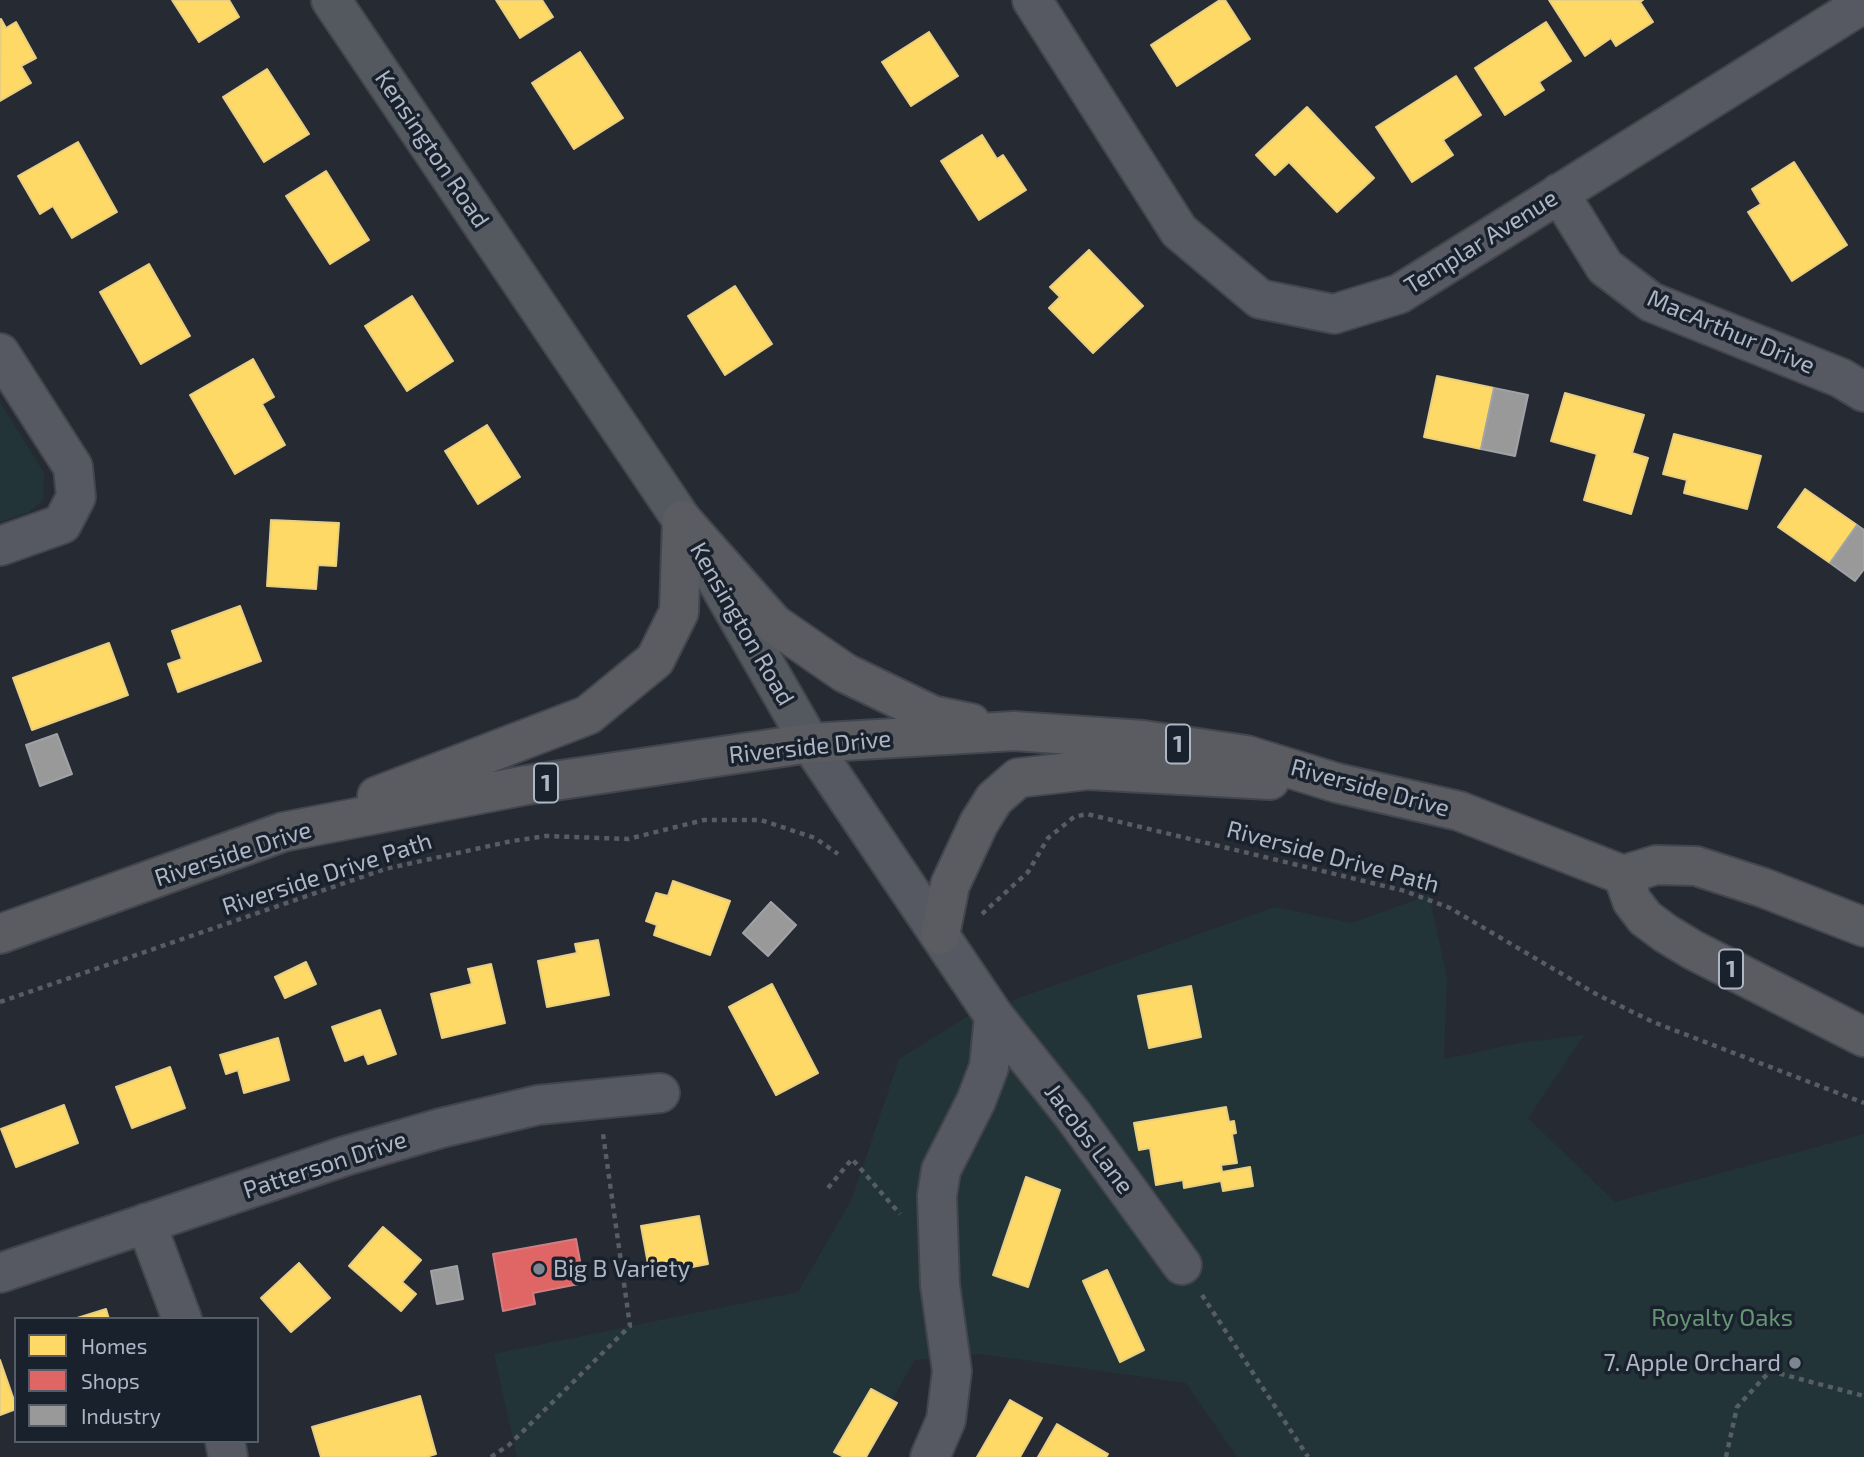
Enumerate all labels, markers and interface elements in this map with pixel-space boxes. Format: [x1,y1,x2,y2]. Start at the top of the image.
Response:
street label: Kensington Road [369,65,495,233]
street label: Templar Avenue [1399,183,1563,301]
street label: MacArthur Drive [1643,284,1819,380]
street label: Kensington Road [684,537,800,711]
street label: Riverside Drive [727,724,893,770]
road number: 1 [1166,724,1190,764]
street label: Riverside Drive [1288,753,1452,823]
road number: 1 [534,764,558,803]
street label: Riverside Drive [151,815,315,893]
street label: Riverside Drive Path [1224,815,1442,899]
street label: Riverside Drive Path [219,827,435,921]
road number: 1 [1719,950,1743,988]
street label: Jacobs Lane [1038,1078,1140,1200]
street label: Patterson Drive [240,1125,410,1205]
place label: Big B Variety [553,1255,690,1283]
marker: Big B Variety [531,1261,547,1277]
park label: Royalty Oaks [1651,1304,1793,1332]
legend [14,1317,259,1443]
text: Homes [81,1333,147,1358]
place label: 7. Apple Orchard [1603,1349,1781,1377]
marker: 7. Apple Orchard [1787,1355,1803,1371]
text: Shops [81,1368,140,1393]
text: Industry [81,1403,161,1428]

